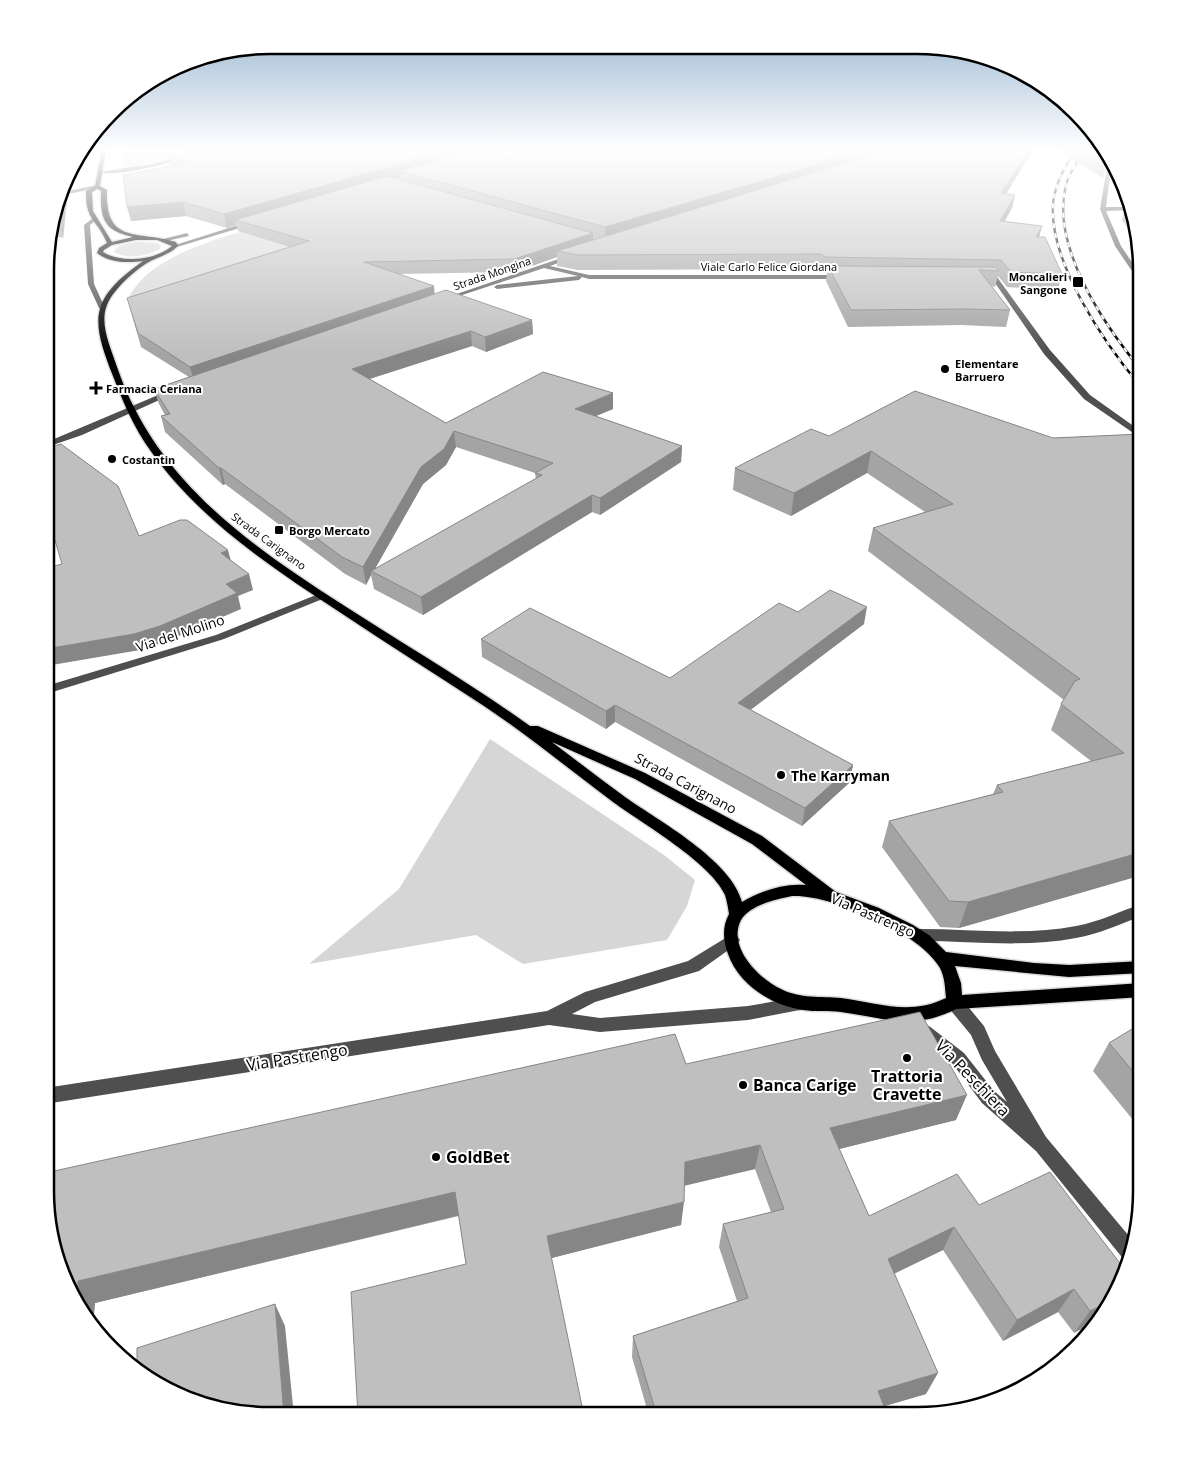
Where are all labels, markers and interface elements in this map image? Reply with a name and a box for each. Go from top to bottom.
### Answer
street label: Strada Mongina [451,253,533,293]
street label: Viale Carlo Felice Giordana [701,259,837,274]
place label: Moncalieri Sangone [1009,269,1067,297]
marker: Moncalieri Sangone [1071,275,1085,289]
place label: Elementare Barruero [955,356,1019,384]
marker: Elementare Barruero [939,363,951,375]
place label: Farmacia Ceriana [106,381,202,396]
marker: Farmacia Ceriana [90,382,102,394]
place label: Costantin [122,452,175,467]
marker: Costantin [106,453,118,465]
street label: Strada Carignano [229,509,310,573]
place label: Borgo Mercato [289,523,370,538]
marker: Borgo Mercato [273,524,285,536]
street label: Via del Molino [133,610,227,656]
street label: Strada Carignano [632,748,740,818]
place label: The Karryman [791,766,890,785]
marker: The Karryman [775,769,787,781]
street label: Via Pastrengo [828,889,918,941]
street label: Via Peschiera [931,1035,1015,1121]
street label: Via Pastrengo [245,1038,349,1076]
marker: Trattoria Cravette [901,1052,913,1064]
place label: Trattoria Cravette [871,1065,943,1105]
place label: Banca Carige [753,1074,856,1096]
marker: Banca Carige [737,1079,749,1091]
place label: GoldBet [446,1146,510,1168]
marker: GoldBet [430,1151,442,1163]

